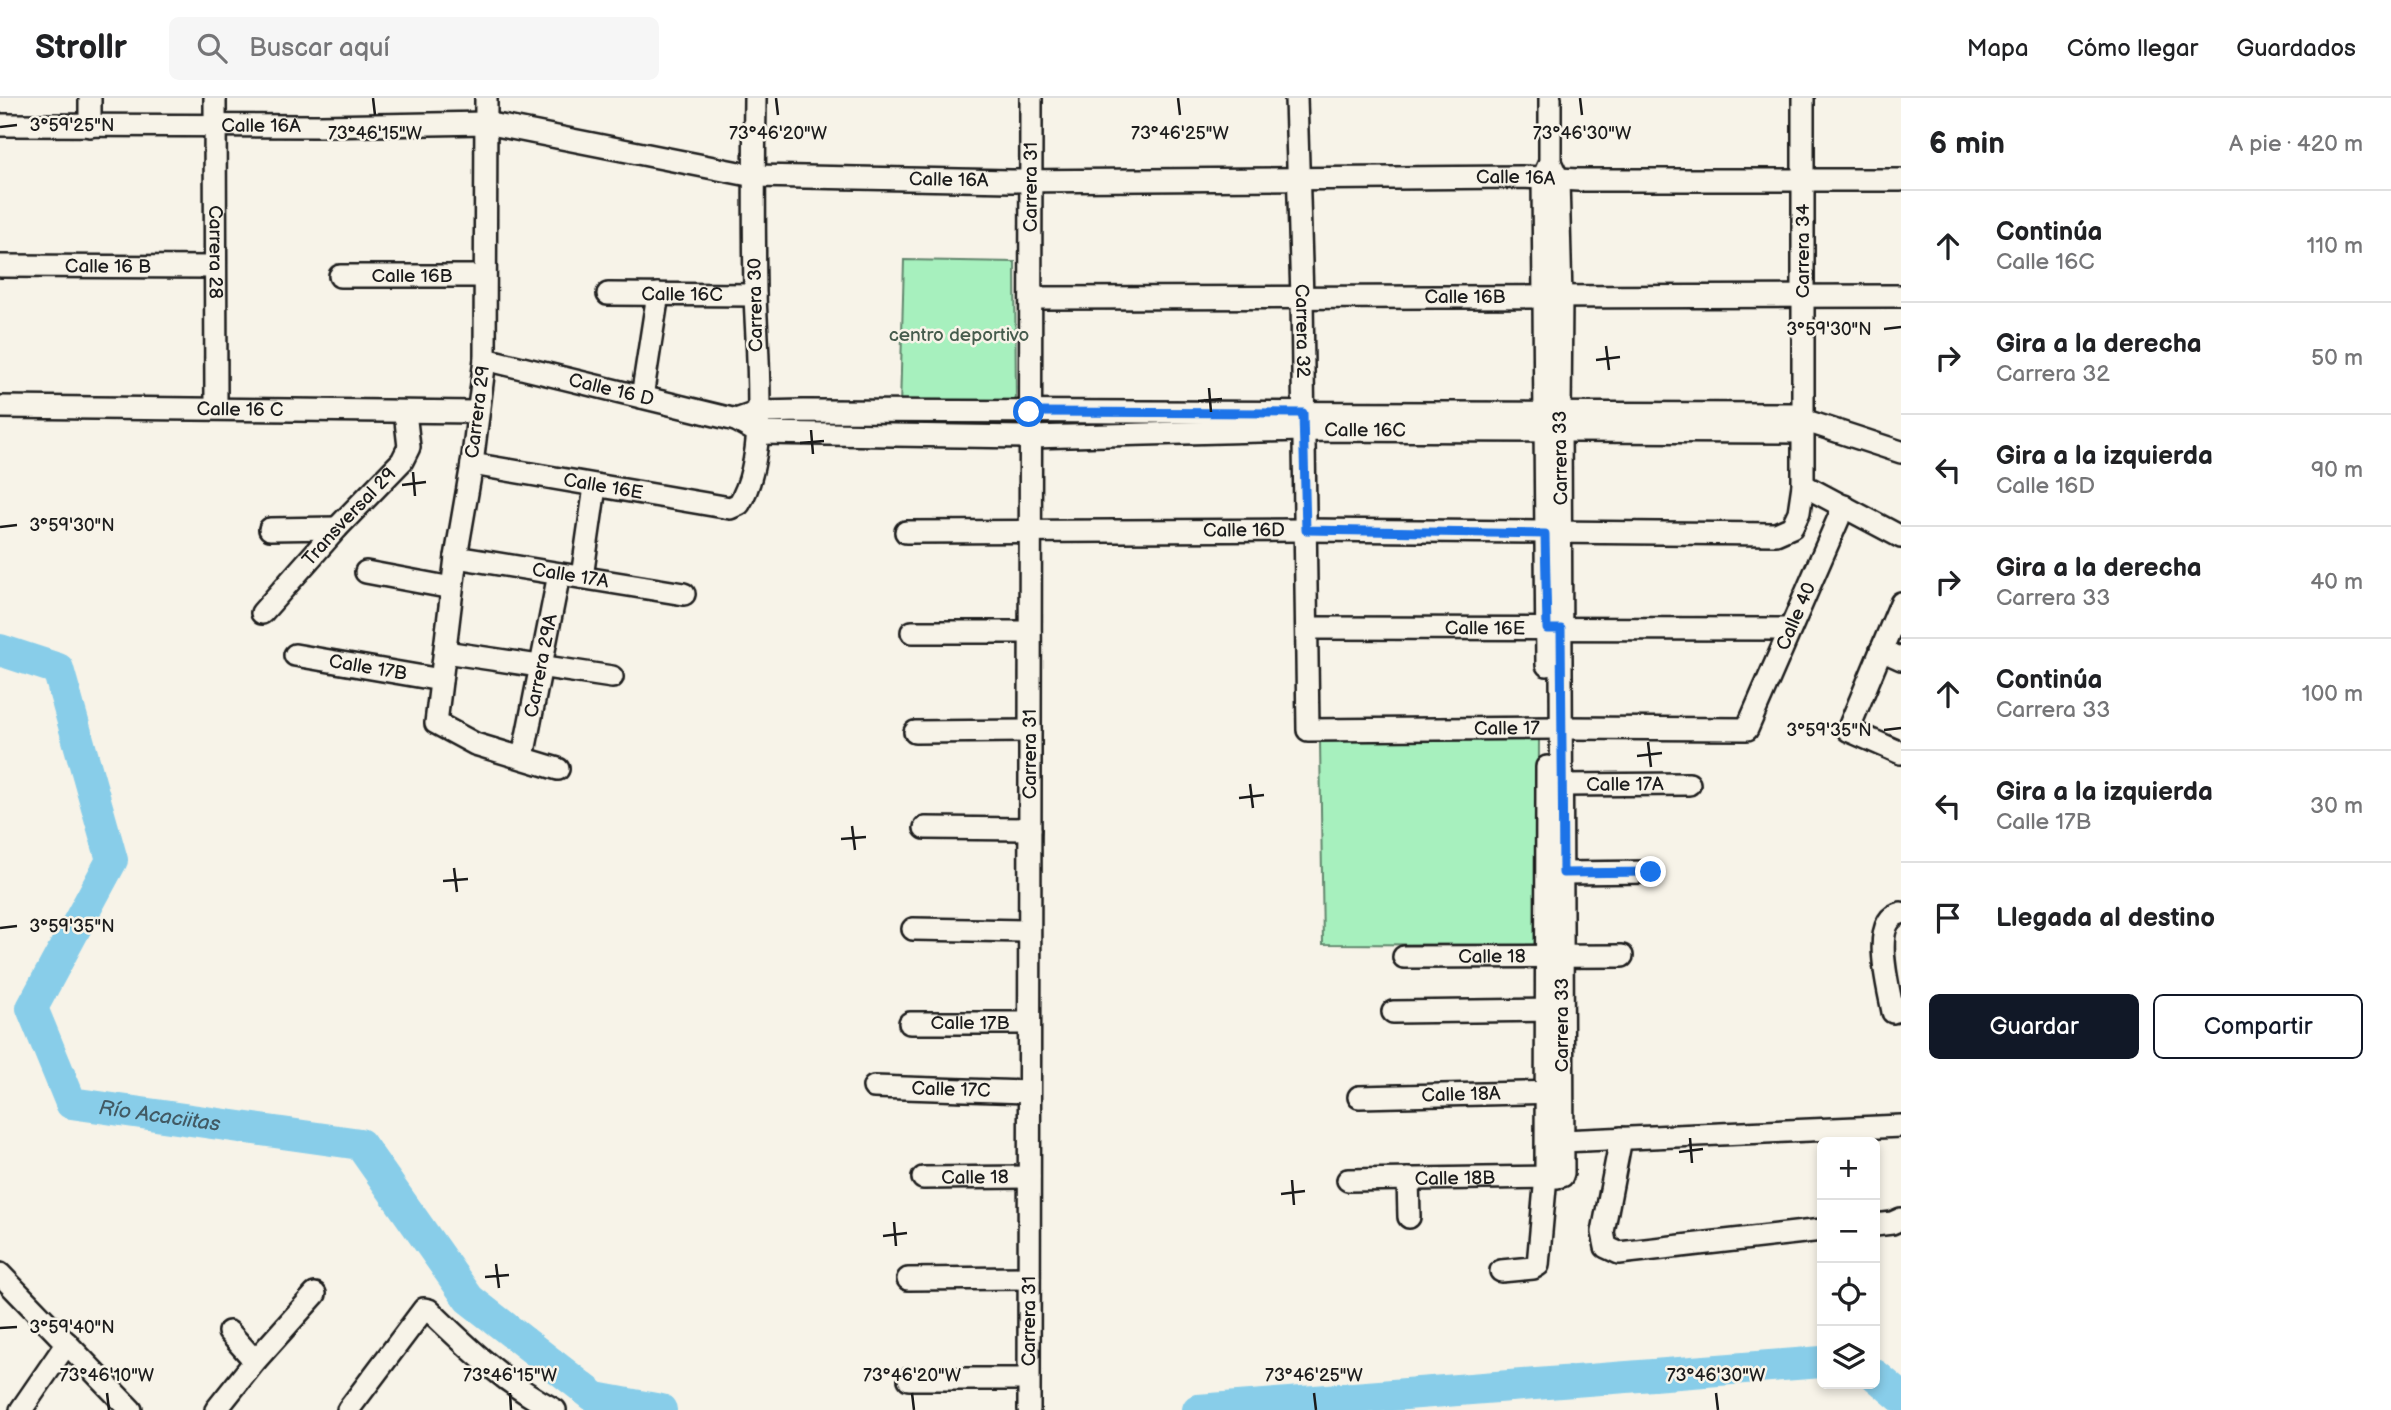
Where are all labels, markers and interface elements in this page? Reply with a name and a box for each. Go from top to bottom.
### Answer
search box [169,17,659,80]
text: Strollr [35,28,127,68]
icon: search [193,29,231,67]
text: Buscar aquí [249,33,390,64]
text: Mapa [1967,34,2029,63]
text: Cómo llegar [2067,34,2198,63]
text: Guardados [2236,34,2356,63]
street label: Calle 16A [221,114,301,137]
text: 3°59'25"N [30,115,114,136]
text: 73°46'15"W [328,123,423,144]
text: 73°46'20"W [729,123,828,144]
text: 73°46'25"W [1131,123,1230,144]
text: 73°46'30"W [1533,123,1632,144]
text: 6 min [1929,126,2005,162]
text: A pie · 420 m [2229,130,2363,158]
street label: Carrera 31 [1019,142,1042,232]
street label: Calle 16A [1476,165,1556,190]
street label: Calle 16A [909,168,989,192]
street label: Carrera 34 [1792,203,1815,298]
street label: Carrera 28 [204,205,227,299]
text: Continúa [1996,217,2103,248]
icon: ahead [1929,227,1967,265]
text: 110 m [2306,232,2363,260]
text: Calle 16C [1996,248,2095,276]
street label: Calle 16 B [65,255,151,278]
street label: Carrera 30 [744,258,768,352]
street label: Calle 16B [371,265,453,288]
street label: Calle 16C [641,283,723,306]
street label: Carrera 32 [1290,283,1315,379]
street label: Calle 16B [1424,285,1506,309]
text: 3°59'30"N [1786,319,1872,340]
park label: centro deportivo [889,324,1029,347]
text: Gira a la derecha [1996,329,2202,360]
icon: right [1929,339,1967,377]
text: 50 m [2311,344,2363,372]
text: Carrera 32 [1996,360,2110,388]
street label: Carrera 29 [461,364,495,460]
street label: Calle 16 D [566,368,656,411]
route start [1013,396,1044,427]
street label: Calle 16 C [197,398,283,421]
street label: Carrera 33 [1549,411,1573,505]
street label: Calle 16C [1324,419,1406,442]
text: Gira a la izquierda [1996,441,2213,472]
icon: left [1929,451,1967,489]
text: 90 m [2311,456,2363,484]
street label: Transversal 29 [297,463,401,571]
street label: Calle 16E [561,468,645,504]
text: Calle 16D [1996,472,2095,500]
text: 3°59'30"N [29,515,115,536]
street label: Calle 16D [1203,519,1285,542]
text: Gira a la derecha [1996,553,2202,584]
street label: Calle 17A [530,558,611,593]
icon: right [1929,563,1967,601]
text: 40 m [2310,568,2363,596]
street label: Calle 40 [1771,579,1821,654]
text: Carrera 33 [1996,584,2111,612]
street label: Carrera 29A [520,612,562,720]
street label: Calle 16E [1445,617,1525,640]
street label: Calle 17B [327,650,409,685]
text: Continúa [1996,665,2103,696]
icon: ahead [1929,675,1967,713]
text: 100 m [2302,680,2363,708]
text: Carrera 33 [1996,696,2111,724]
street label: Carrera 31 [1018,709,1042,799]
street label: Calle 17 [1474,717,1540,740]
text: 3°59'35"N [1786,720,1872,741]
street label: Calle 17A [1586,773,1664,796]
text: Gira a la izquierda [1996,777,2213,808]
icon: left [1929,787,1967,825]
text: 30 m [2310,792,2363,820]
text: Calle 17B [1996,808,2091,836]
route end [1635,856,1666,887]
icon: arrive [1929,899,1967,937]
text: Llegada al destino [1996,903,2215,934]
text: 3°59'35"N [29,916,115,937]
street label: Calle 18 [1458,945,1526,968]
street label: Carrera 33 [1551,978,1574,1072]
button: Guardar [1929,994,2139,1059]
button: Compartir [2153,994,2363,1059]
street label: Calle 17B [931,1012,1009,1035]
street label: Calle 17C [911,1077,991,1102]
street label: Calle 18A [1421,1082,1501,1107]
water label: Río Acaciitas [97,1095,223,1137]
map controls [1817,1137,1880,1389]
button: + [1817,1137,1880,1200]
street label: Calle 18 [941,1166,1009,1189]
street label: Calle 18B [1415,1166,1495,1191]
button: − [1817,1200,1880,1263]
button: locate [1817,1263,1880,1326]
street label: Carrera 31 [1018,1276,1041,1366]
text: 3°59'40"N [29,1317,115,1338]
button: layers [1817,1326,1880,1389]
text: 73°46'10"W [60,1365,155,1386]
text: 73°46'15"W [463,1365,558,1386]
text: 73°46'20"W [863,1365,962,1386]
text: 73°46'25"W [1265,1365,1364,1386]
text: 73°46'30"W [1667,1365,1766,1386]

